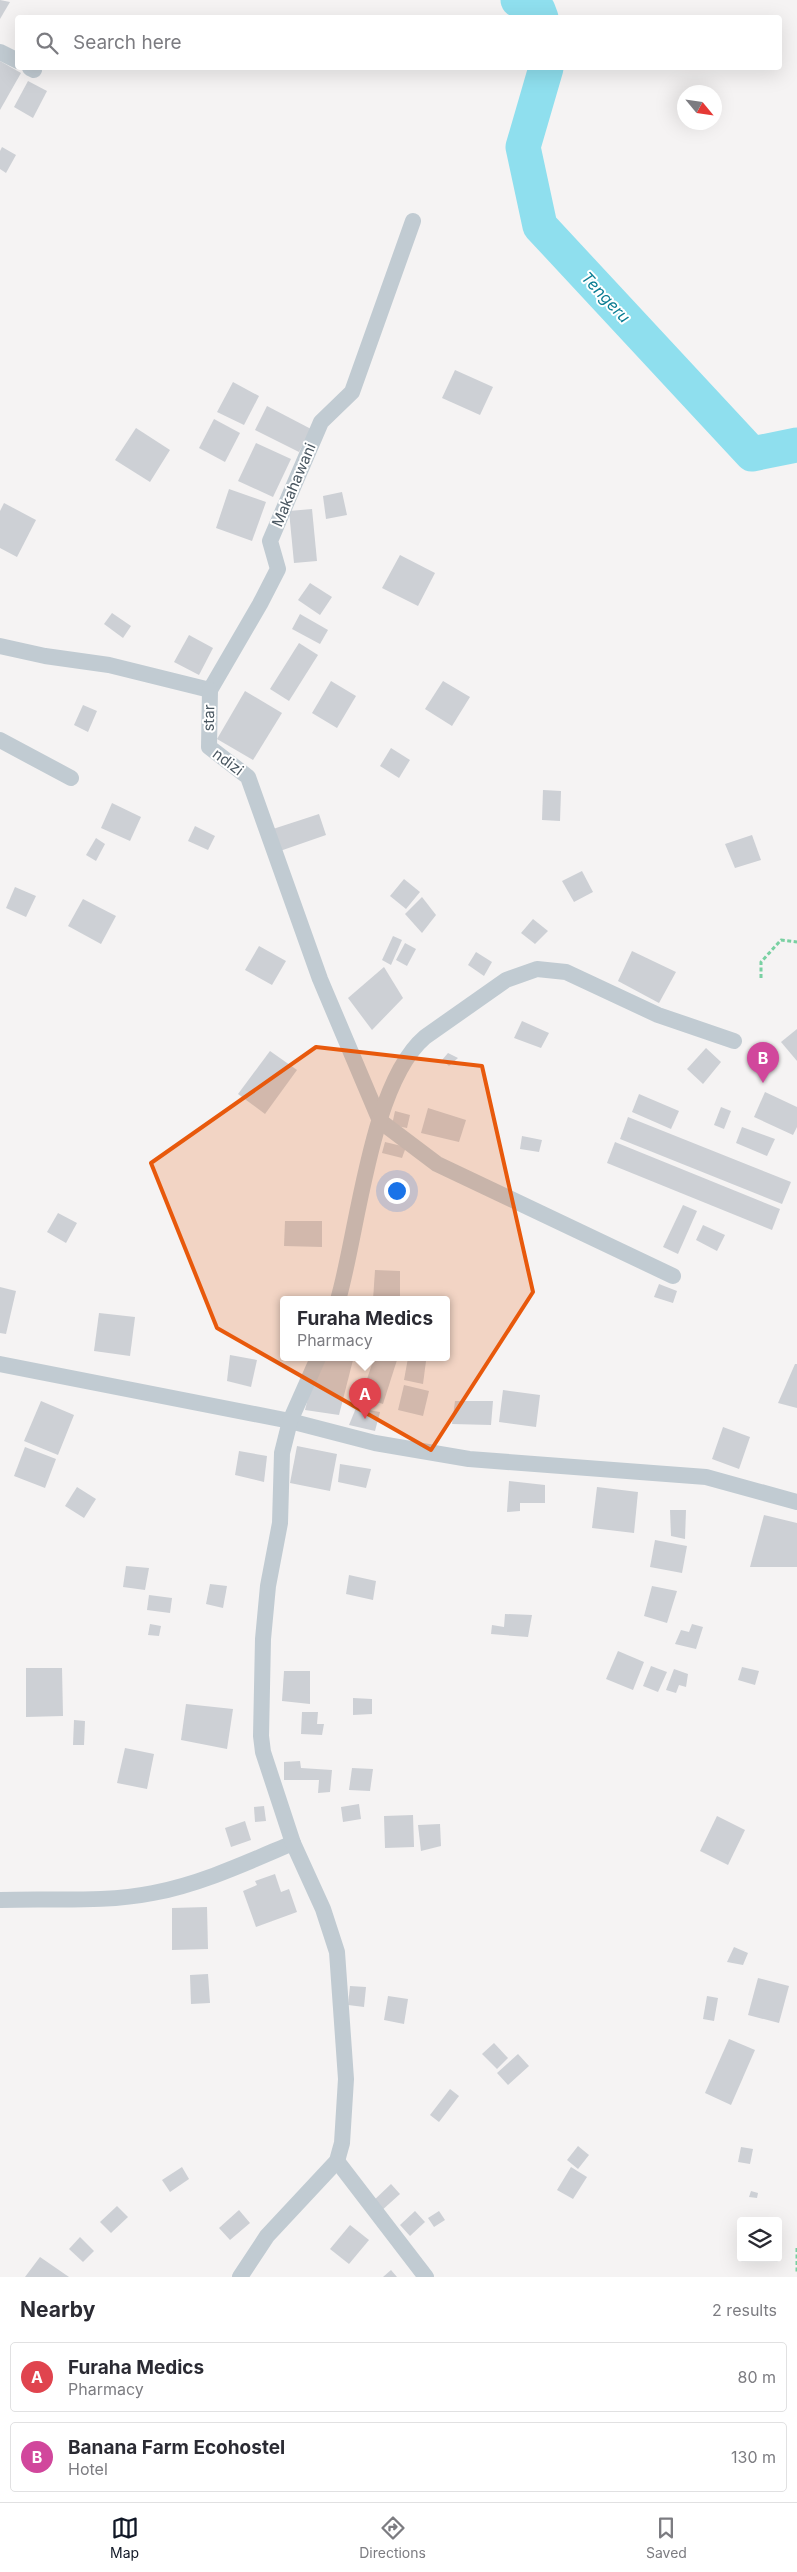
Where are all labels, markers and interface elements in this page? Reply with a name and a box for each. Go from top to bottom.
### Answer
search box [15,15,782,70]
icon: search [33,29,61,57]
text: Search here [73,31,182,54]
north arrow [677,85,722,130]
water label: Tengeru [577,267,635,327]
street label: Makahawani [267,440,320,530]
street label: star [199,704,218,732]
street label: ndizi [209,744,247,779]
pin: B [747,1042,779,1083]
your location [384,1178,410,1204]
popup [280,1296,450,1361]
text: Furaha Medics [297,1307,433,1330]
text: Pharmacy [297,1330,373,1350]
pin: A [349,1378,381,1419]
map controls [737,2217,782,2262]
button: layers [737,2217,782,2262]
text: Nearby [20,2297,95,2322]
text: 2 results [712,2300,777,2320]
text: Furaha Medics [68,2356,204,2379]
text: A [31,2367,43,2387]
text: 80 m [737,2367,776,2387]
text: Pharmacy [68,2379,144,2399]
text: Banana Farm Ecohostel [68,2436,285,2459]
text: B [32,2447,42,2467]
text: 130 m [731,2447,776,2467]
text: Hotel [68,2459,108,2479]
tab: Map [110,2514,139,2561]
tab: Directions [359,2514,426,2561]
tab: Saved [646,2514,687,2561]

